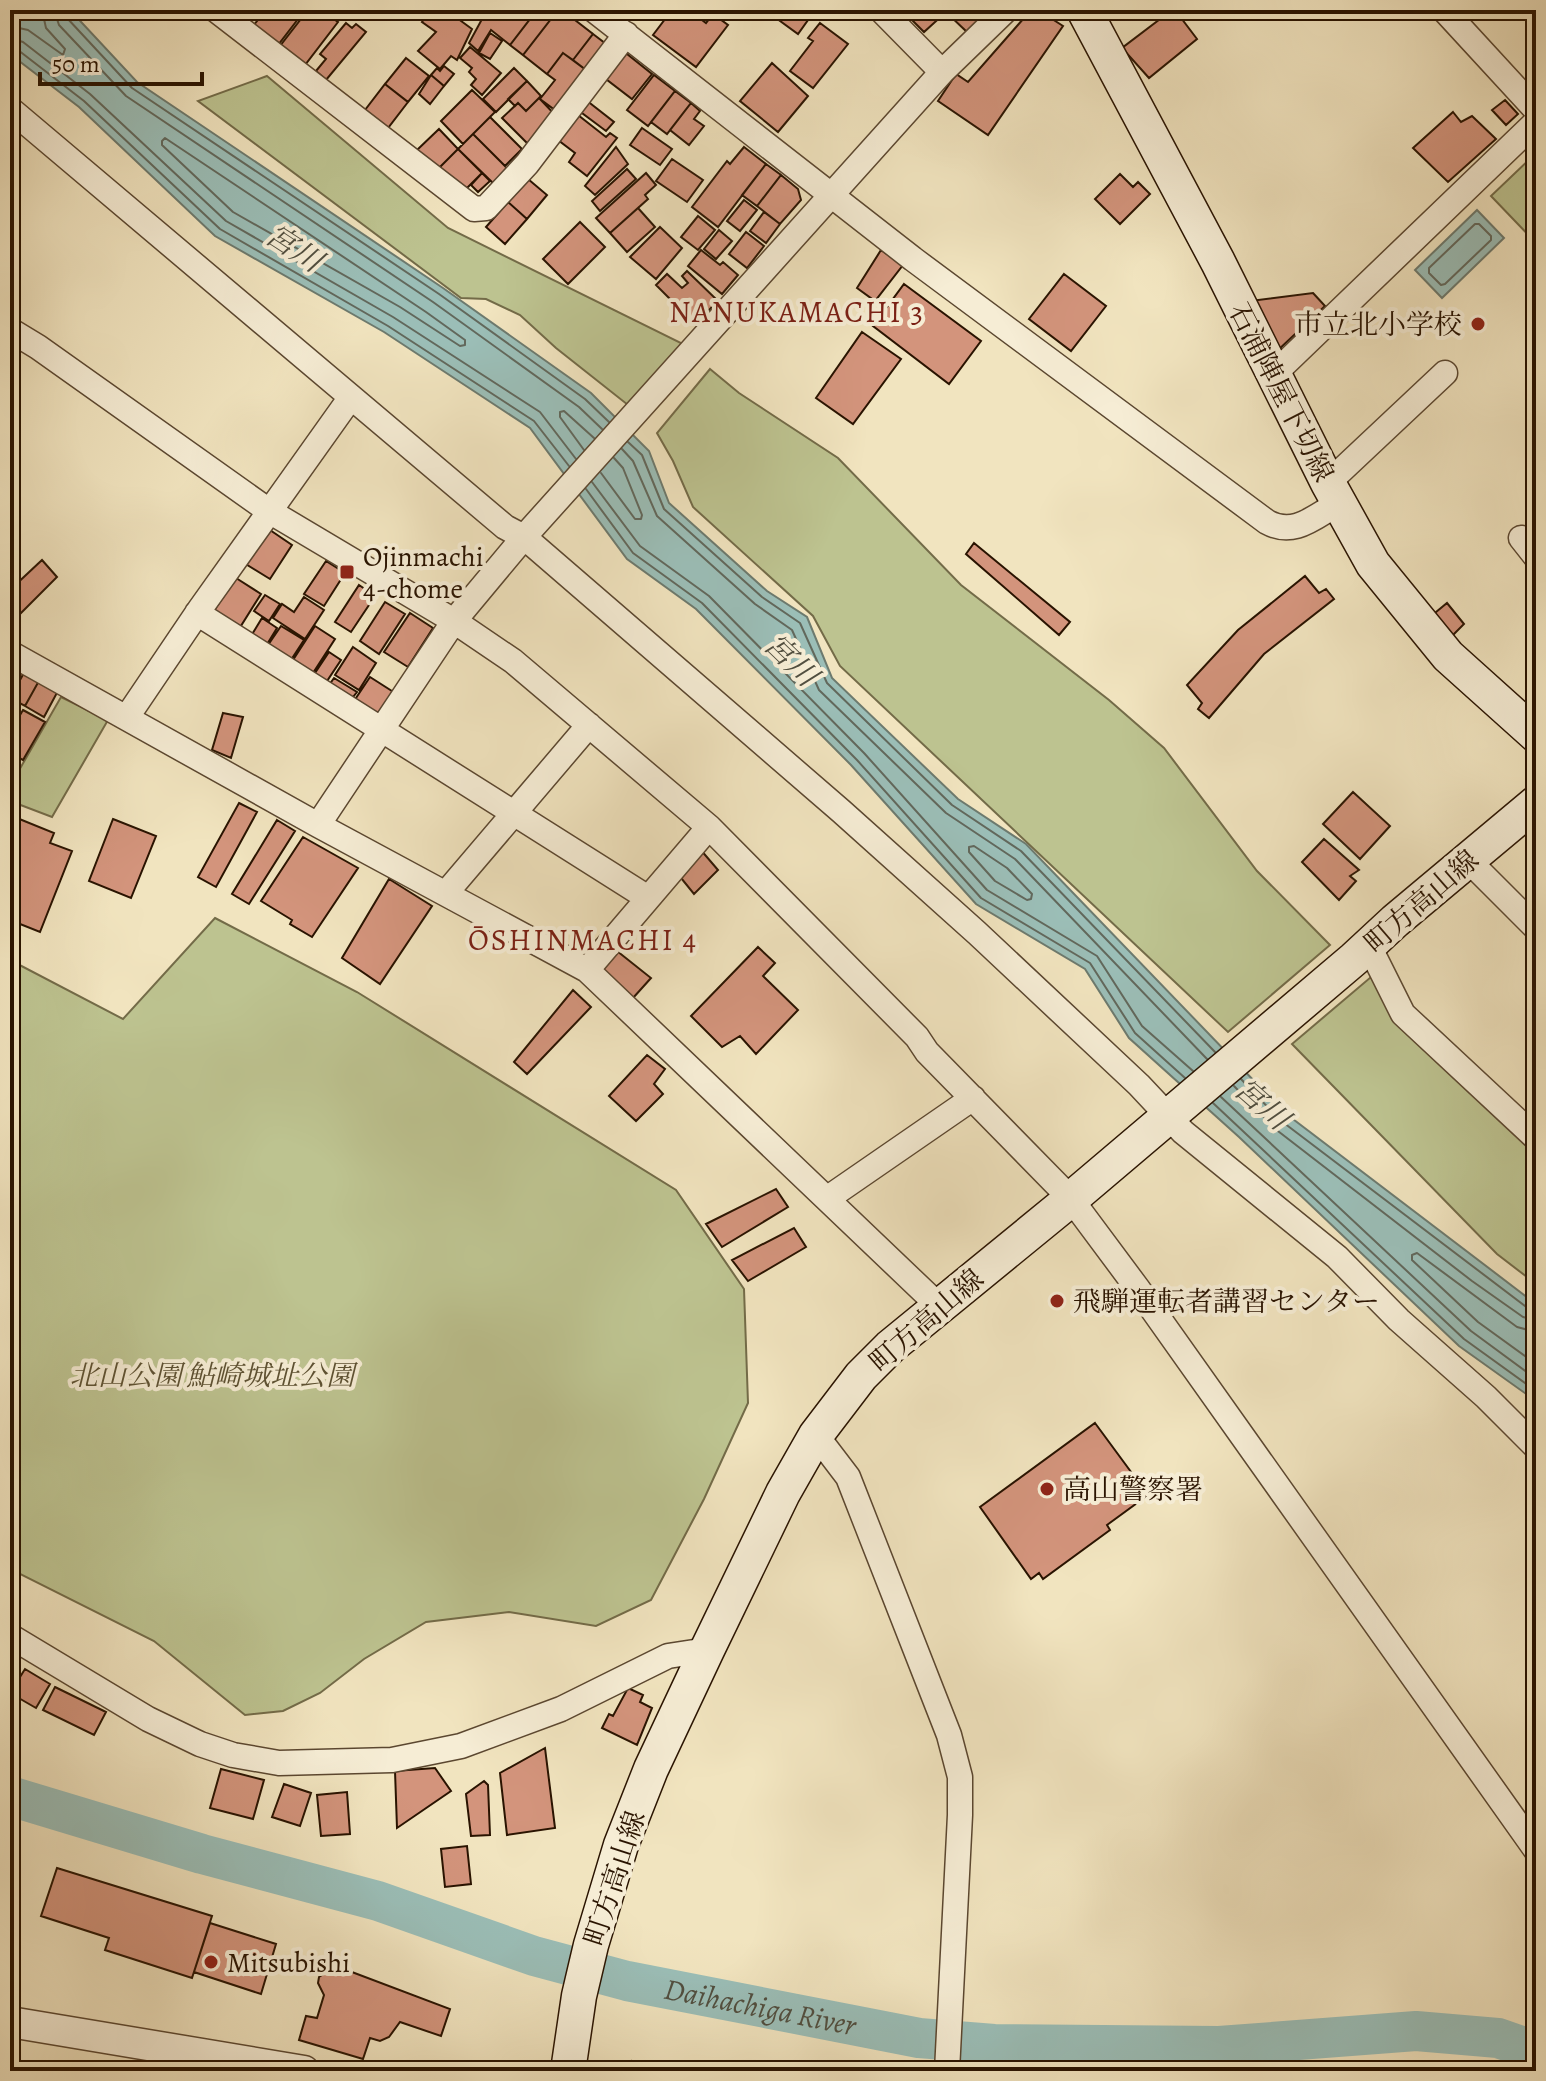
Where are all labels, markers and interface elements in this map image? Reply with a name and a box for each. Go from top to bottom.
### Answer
scale bar [40,36,202,86]
text: 50 m [52,48,100,80]
water label: 宮川 [258,215,333,283]
district label: NANUKAMACHI 3 [669,292,925,332]
street label: 石浦陣屋下切線 [1220,297,1343,488]
place label: 市立北小学校 [1294,306,1462,344]
marker: 市立北小学校 [1469,315,1487,333]
place label: Ojinmachi 4-chome [363,538,484,608]
marker: Ojinmachi 4-chome [338,563,356,581]
water label: 宮川 [756,625,829,697]
street label: 町方高山線 [1356,841,1487,962]
district label: ŌSHINMACHI 4 [468,920,698,960]
water label: 宮川 [1226,1069,1300,1141]
street label: 町方高山線 [861,1260,992,1381]
place label: 飛騨運転者講習センター [1073,1283,1380,1321]
marker: 飛騨運転者講習センター [1048,1292,1066,1310]
park label: 北山公園 鮎崎城址公園 [70,1357,358,1395]
place label: 高山警察署 [1063,1471,1203,1509]
marker: 高山警察署 [1038,1480,1056,1498]
street label: 町方高山線 [575,1806,655,1951]
place label: Mitsubishi [227,1944,350,1982]
marker: Mitsubishi [202,1953,220,1971]
water label: Daihachiga River [661,1969,861,2046]

